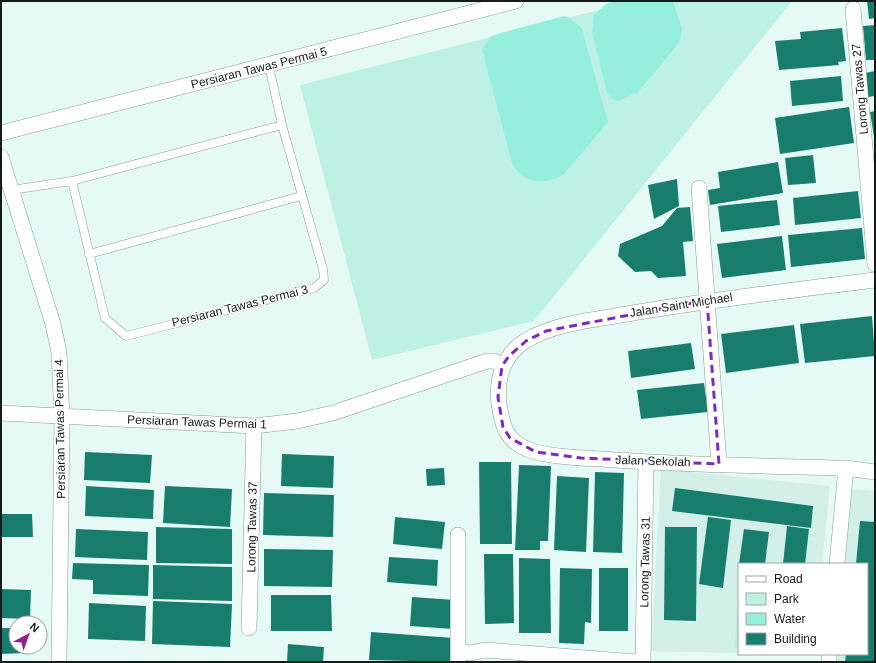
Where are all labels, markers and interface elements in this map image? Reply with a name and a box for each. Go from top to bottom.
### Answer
street label: Lorong Tawas 27 [849,43,871,135]
street label: Persiaran Tawas Permai 5 [189,44,329,92]
street label: Persiaran Tawas Permai 3 [170,282,310,330]
street label: Jalan Saint Michael [629,290,733,320]
street label: Persiaran Tawas Permai 4 [52,359,68,499]
street label: Persiaran Tawas Permai 1 [127,413,267,431]
street label: Jalan Sekolah [615,453,691,469]
street label: Lorong Tawas 37 [244,481,260,573]
street label: Lorong Tawas 31 [637,516,653,608]
legend [738,563,868,655]
text: Road [774,572,803,586]
text: Park [774,592,800,606]
text: Water [774,612,806,626]
north arrow [8,615,48,655]
text: N [28,620,42,635]
text: Building [774,632,817,646]

